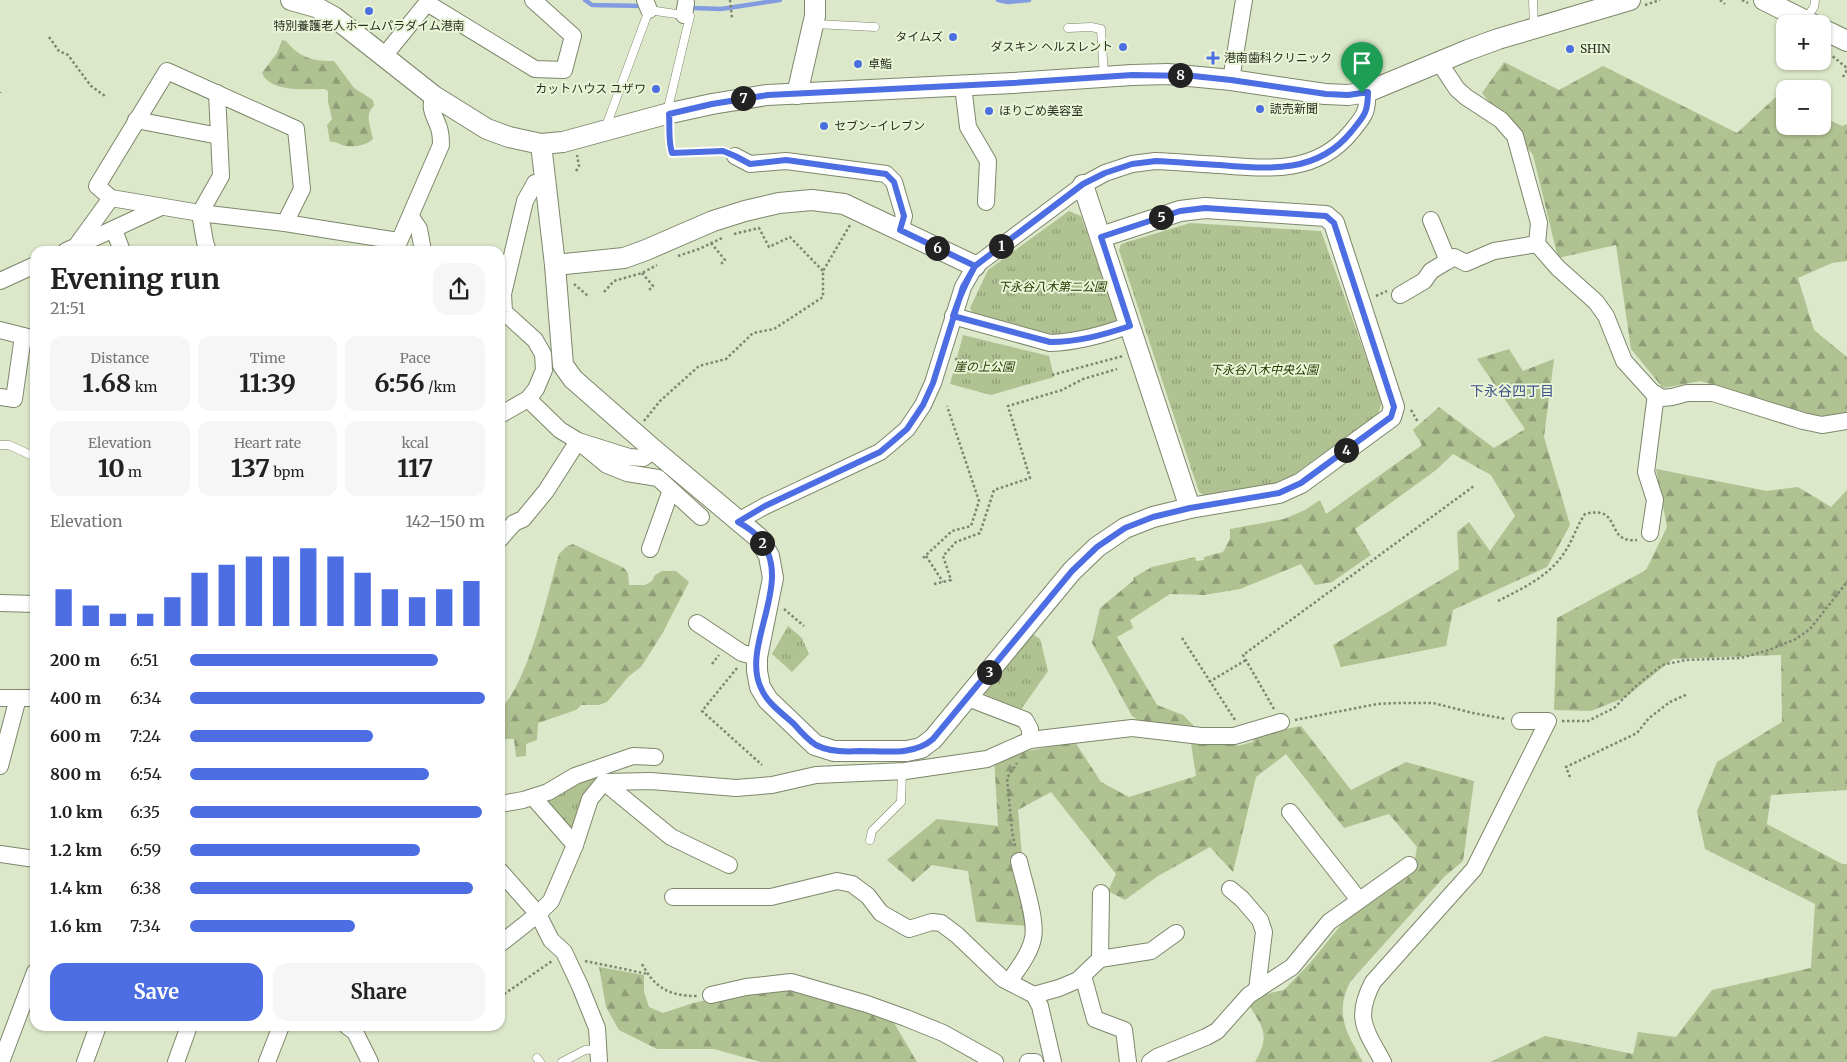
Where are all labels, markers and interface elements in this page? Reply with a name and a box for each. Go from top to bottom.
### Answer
marker: 特別養護老人ホームパラダイム港南 [363,5,375,17]
map controls [1776,15,1831,135]
button: + [1776,15,1831,70]
place label: 特別養護老人ホームパラダイム港南 [273,18,465,33]
place label: タイムズ [895,29,943,44]
marker: タイムズ [947,31,959,43]
place label: ダスキン ヘルスレント [991,39,1113,54]
marker: ダスキン ヘルスレント [1117,41,1129,53]
place label: SHIN [1580,41,1611,56]
pin [1341,42,1383,93]
marker: SHIN [1564,43,1576,55]
icon: arrive [1348,49,1376,77]
place label: 港南歯科クリニック [1224,50,1332,65]
marker: 港南歯科クリニック [1206,51,1220,65]
place label: 卓鮨 [868,56,892,71]
marker: 卓鮨 [852,58,864,70]
pin: 8 [1168,62,1192,88]
text: 8 [1176,66,1185,84]
button: − [1776,80,1831,135]
place label: カットハウス ユザワ [535,81,646,96]
marker: カットハウス ユザワ [650,83,662,95]
pin: 7 [730,86,756,110]
text: 7 [739,89,748,107]
place label: 読売新聞 [1270,101,1318,116]
place label: ほりごめ美容室 [999,103,1083,118]
marker: 読売新聞 [1254,103,1266,115]
marker: ほりごめ美容室 [983,105,995,117]
place label: セブン-イレブン [834,118,925,133]
marker: セブン-イレブン [818,120,830,132]
pin: 5 [1148,204,1174,230]
text: 5 [1157,208,1166,226]
pin: 1 [988,234,1014,258]
pin: 6 [924,236,950,260]
text: 1 [998,237,1005,255]
text: 6 [933,239,942,257]
text: Evening run [50,261,220,297]
button: share [433,263,485,315]
park label: 下永谷八木第二公園 [998,279,1108,294]
text: 21:51 [50,298,85,318]
text: Distance [91,349,149,367]
text: Time [250,349,285,367]
text: Pace [400,349,430,367]
park label: 崖の上公園 [954,359,1016,374]
park label: 下永谷八木中央公園 [1210,362,1320,377]
text: 1.68 [82,367,131,399]
text: 11:39 [239,367,296,399]
text: 6:56 [374,367,425,399]
text: km [131,378,158,396]
text: /km [425,378,456,396]
district label: 下永谷四丁目 [1470,382,1554,400]
text: Elevation [88,434,152,452]
text: Heart rate [234,434,301,452]
text: kcal [401,434,429,452]
pin: 4 [1334,438,1358,462]
text: 4 [1342,441,1351,459]
text: 10 [98,452,125,484]
text: 137 [231,452,270,484]
text: 117 [397,452,433,484]
text: m [125,463,142,481]
text: bpm [270,463,304,481]
text: Elevation [50,511,123,531]
text: 142–150 m [405,511,485,531]
pin: 2 [750,530,774,556]
text: 2 [758,534,767,552]
text: 200 m [50,650,100,670]
text: 6:51 [130,650,158,670]
pin: 3 [976,660,1002,684]
text: 3 [985,663,994,681]
text: 400 m [50,688,101,708]
text: 6:34 [130,688,161,708]
text: 600 m [50,726,101,746]
text: 7:24 [130,726,161,746]
text: 800 m [50,764,101,784]
text: 6:54 [130,764,162,784]
text: 1.0 km [50,802,103,822]
text: 6:35 [130,802,160,822]
text: 1.2 km [50,840,102,860]
text: 6:59 [130,840,161,860]
text: 1.4 km [50,878,102,898]
text: 6:38 [130,878,161,898]
text: 1.6 km [50,916,102,936]
text: 7:34 [130,916,161,936]
button: Save [50,963,263,1021]
button: Share [273,963,485,1021]

